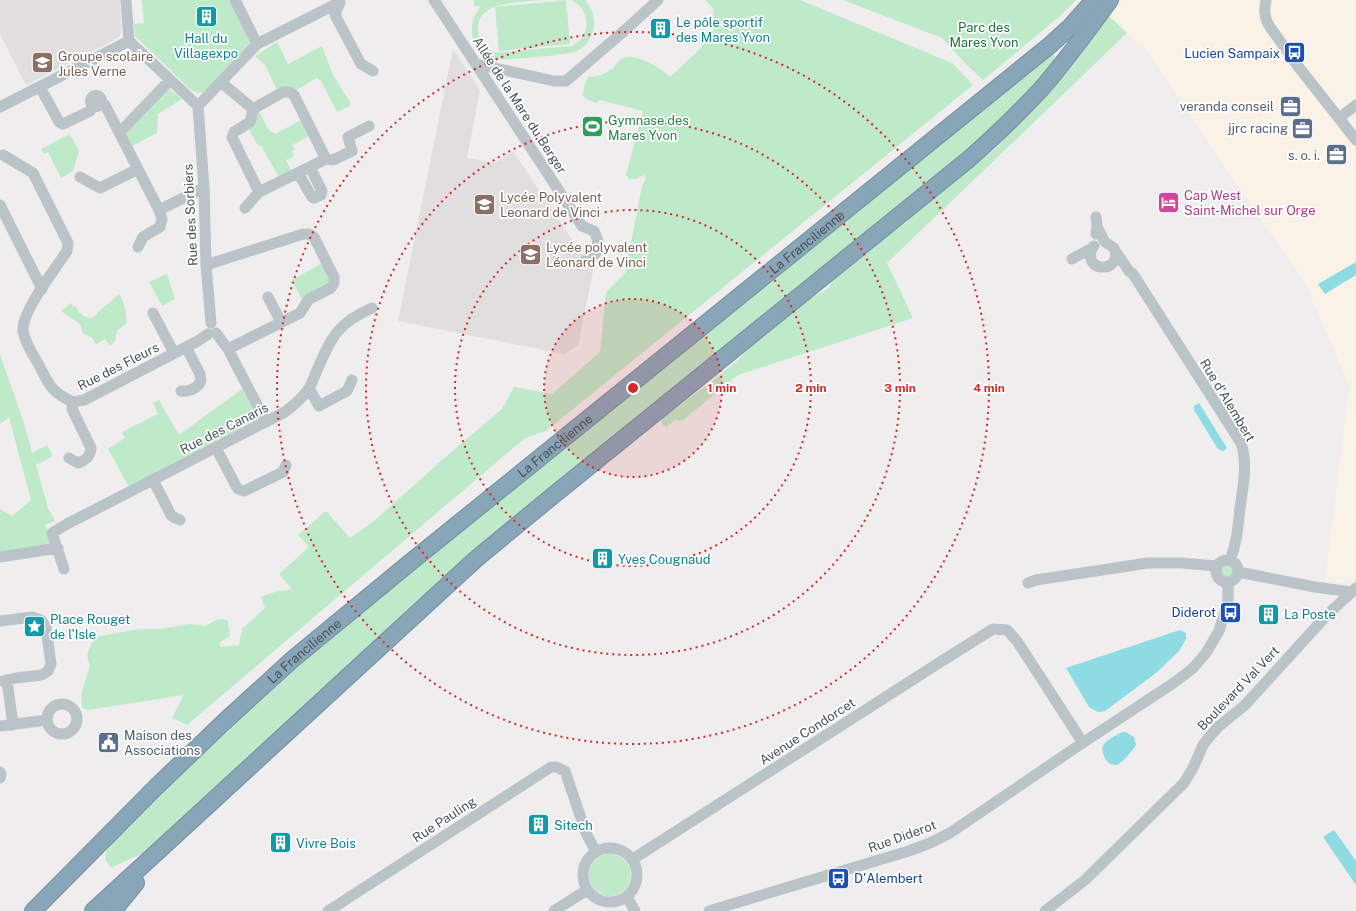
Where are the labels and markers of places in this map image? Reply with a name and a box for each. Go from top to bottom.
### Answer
building icon: Hall du Villagexpo [193,3,219,29]
place label: Le pôle sportif des Mares Yvon [676,15,770,45]
building icon: Le pôle sportif des Mares Yvon [647,16,673,42]
place label: Hall du Villagexpo [174,31,238,61]
bus stop icon: Lucien Sampaix [1282,40,1308,66]
place label: Lucien Sampaix [1184,46,1280,61]
place label: Groupe scolaire Jules Verne [58,49,153,79]
school or university icon: Groupe scolaire Jules Verne [29,50,55,76]
office icon: veranda conseil [1277,93,1303,119]
place label: veranda conseil [1180,99,1274,114]
place label: Gymnase des Mares Yvon [608,113,689,143]
sports icon: Gymnase des Mares Yvon [579,114,605,140]
office icon: jjrc racing [1290,115,1316,141]
place label: jjrc racing [1227,121,1288,136]
office icon: s. o. i. [1323,142,1349,168]
place label: s. o. i. [1288,148,1320,163]
place label: Cap West Saint-Michel sur Orge [1184,188,1316,218]
hotel icon: Cap West Saint-Michel sur Orge [1156,189,1182,215]
place label: Lycée Polyvalent Leonard de Vinci [500,190,602,220]
school or university icon: Lycée Polyvalent Leonard de Vinci [472,191,498,217]
place label: Lycée polyvalent Léonard de Vinci [546,240,647,270]
school or university icon: Lycée polyvalent Léonard de Vinci [518,241,544,267]
centre of rings [626,381,640,395]
building icon: Yves Cougnaud [589,546,615,572]
place label: Yves Cougnaud [618,552,711,567]
bus stop icon: Diderot [1218,599,1244,625]
building icon: La Poste [1256,601,1282,627]
place label: Diderot [1172,605,1216,620]
place label: La Poste [1284,607,1336,622]
place label: Place Rouget de l'Isle [50,612,130,642]
place icon: Place Rouget de l'Isle [21,613,47,639]
place label: Maison des Associations [124,728,200,758]
public building icon: Maison des Associations [96,729,122,755]
building icon: Sitech [525,812,551,838]
place label: Sitech [554,818,593,833]
building icon: Vivre Bois [268,830,294,856]
place label: Vivre Bois [296,836,356,851]
bus stop icon: D'Alembert [825,865,851,891]
place label: D'Alembert [854,871,923,886]

